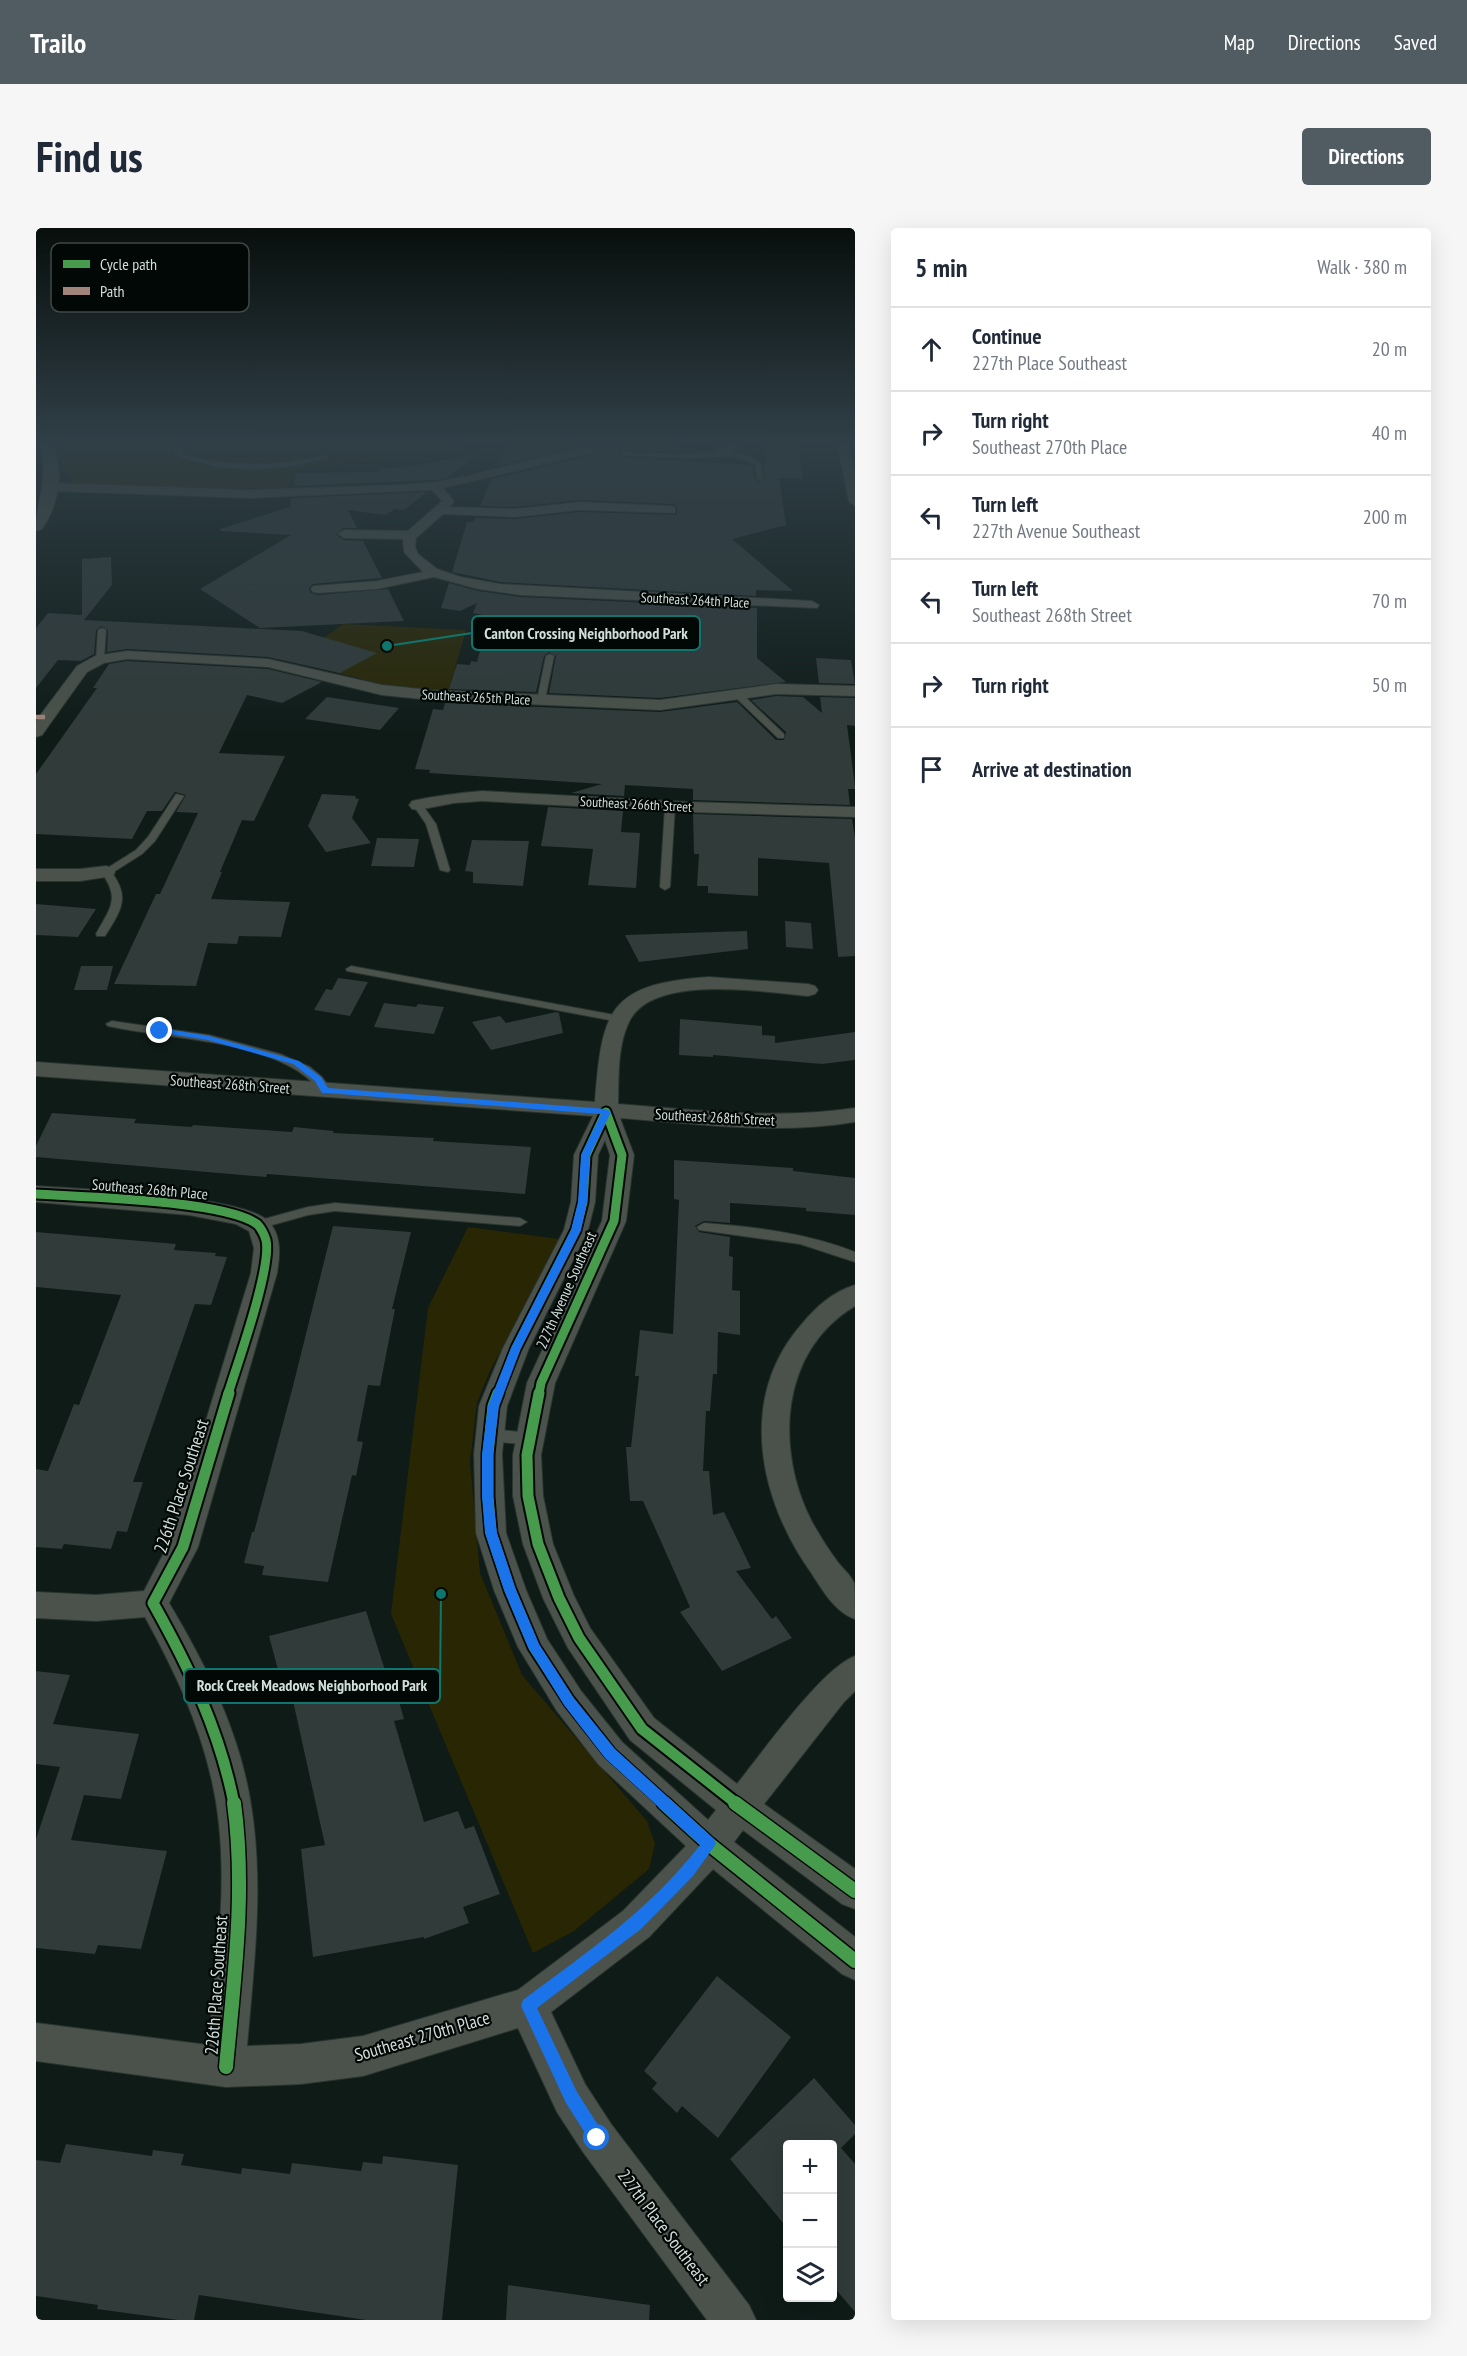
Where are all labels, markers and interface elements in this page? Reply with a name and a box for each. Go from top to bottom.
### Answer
text: Trailo [30,24,86,61]
text: Map [1224,29,1255,56]
text: Directions [1288,29,1361,56]
text: Saved [1394,29,1437,56]
button: Directions [1302,128,1431,185]
text: Find us [36,129,143,184]
legend [51,243,249,312]
text: 5 min [915,251,968,284]
text: Cycle path [100,254,157,274]
text: Walk · 380 m [1317,254,1407,280]
text: Path [100,281,125,301]
text: Continue [972,322,1042,350]
icon: ahead [915,333,948,366]
text: 20 m [1372,336,1407,362]
text: 227th Place Southeast [972,350,1127,376]
text: Turn right [972,406,1049,434]
icon: right [915,417,948,450]
text: 40 m [1372,420,1407,446]
text: Southeast 270th Place [972,434,1127,460]
text: Turn left [972,490,1038,518]
icon: left [915,501,948,534]
text: 200 m [1363,504,1407,530]
text: 227th Avenue Southeast [972,518,1140,544]
text: Turn left [972,574,1038,602]
icon: left [915,585,948,618]
street label: Southeast 264th Place [640,588,750,612]
text: 70 m [1372,588,1407,614]
text: Southeast 268th Street [972,602,1132,628]
callout: Canton Crossing Neighborhood Park [472,616,700,650]
text: Canton Crossing Neighborhood Park [484,623,688,643]
icon: right [915,669,948,702]
text: Turn right [972,671,1049,699]
text: 50 m [1372,672,1407,698]
street label: Southeast 265th Place [421,685,531,709]
icon: arrive [915,753,948,786]
text: Arrive at destination [972,755,1132,783]
street label: Southeast 266th Street [580,792,692,816]
route end [146,1017,172,1043]
street label: Southeast 268th Street [170,1070,290,1098]
street label: Southeast 268th Street [655,1104,775,1130]
street label: Southeast 268th Place [91,1174,209,1204]
street label: 227th Avenue Southeast [532,1228,600,1352]
street label: 226th Place Southeast [148,1416,214,1556]
callout: Rock Creek Meadows Neighborhood Park [184,1669,440,1703]
text: Rock Creek Meadows Neighborhood Park [197,1675,428,1695]
street label: 226th Place Southeast [200,1914,232,2055]
street label: Southeast 270th Place [352,2006,492,2066]
route start [583,2124,609,2150]
map controls [783,2140,837,2302]
button: + [783,2140,837,2194]
street label: 227th Place Southeast [613,2164,715,2290]
button: − [783,2194,837,2248]
button: layers [783,2248,837,2302]

